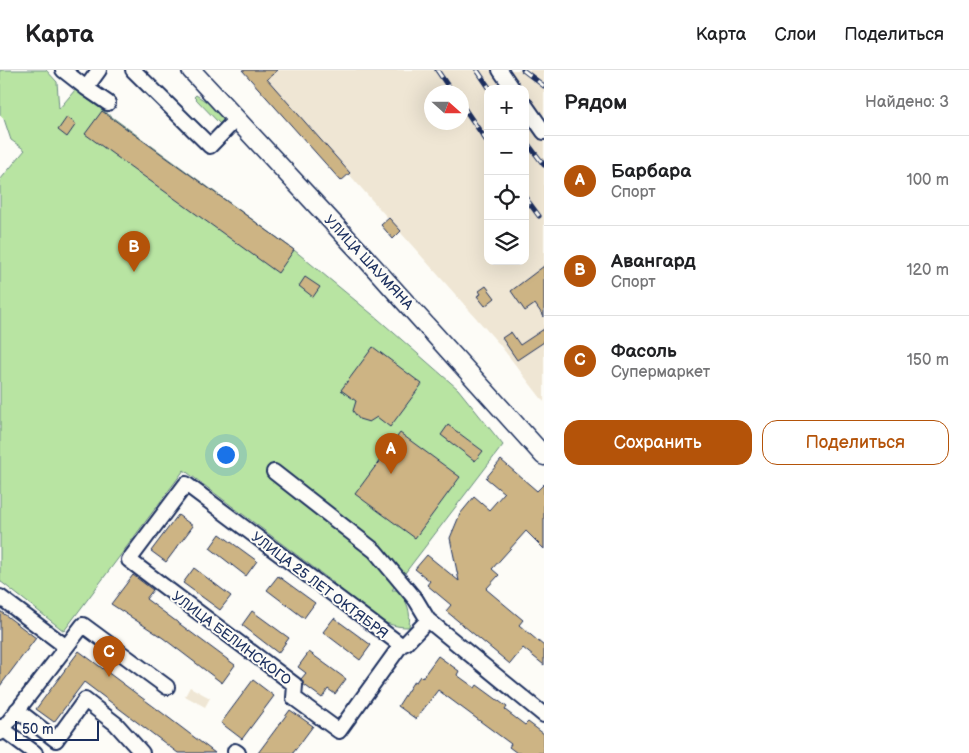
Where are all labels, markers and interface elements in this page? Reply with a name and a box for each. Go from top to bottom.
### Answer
text: Карта [25,20,94,49]
text: Карта [696,24,746,45]
text: Слои [774,24,816,45]
text: Поделиться [844,24,944,45]
north arrow [424,85,469,130]
map controls [484,85,529,265]
button: + [484,85,529,130]
text: Рядом [564,90,627,115]
text: Найдено: 3 [865,93,949,112]
button: − [484,130,529,175]
text: Барбара [611,160,691,183]
text: A [575,171,585,190]
text: 100 m [906,171,949,190]
button: locate [484,175,529,220]
text: Спорт [611,183,656,202]
street label: УЛИЦА ШАУМЯНА [320,212,417,313]
button: layers [484,220,529,265]
pin: B [118,231,150,272]
text: Авангард [611,250,696,273]
text: B [574,261,586,280]
text: 120 m [906,261,949,280]
text: Спорт [611,273,656,292]
text: Фасоль [611,340,677,363]
text: C [574,351,586,370]
text: 150 m [907,351,949,370]
text: Супермаркет [611,363,710,382]
button: Сохранить [564,420,752,465]
button: Поделиться [762,420,949,465]
pin: A [375,433,407,474]
your location [213,442,239,468]
street label: УЛИЦА 25 ЛЕТ ОКТЯБРЯ [248,528,391,642]
street label: УЛИЦА БЕЛИНСКОГО [169,588,295,689]
pin: C [93,636,125,677]
scale bar [15,718,99,741]
text: 50 m [22,721,54,738]

